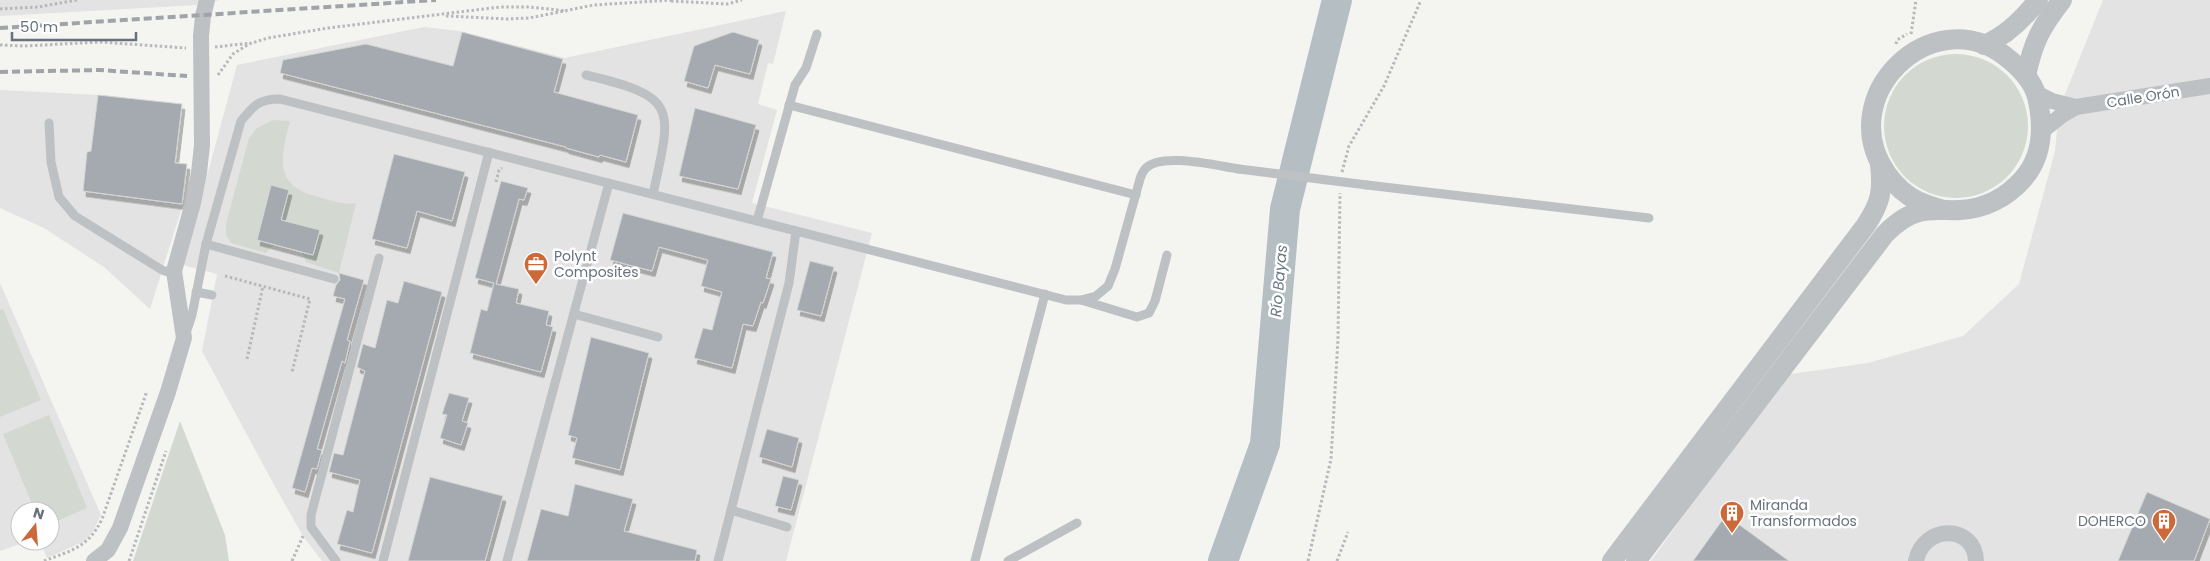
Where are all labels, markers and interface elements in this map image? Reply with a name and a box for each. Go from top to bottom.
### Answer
scale bar [12,10,136,42]
text: 50 m [20,16,58,37]
street label: Calle Orón [2105,81,2181,113]
water label: Río Bayas [1265,244,1292,318]
place label: Polynt Composites [554,246,638,282]
office icon: Polynt Composites [523,251,549,285]
place label: Miranda Transformados [1750,495,1857,531]
building icon: Miranda Transformados [1719,500,1745,534]
north arrow [10,501,60,551]
text: N [31,502,47,525]
building icon: DOHERCO [2151,508,2177,542]
place label: DOHERCO [2078,511,2146,531]

